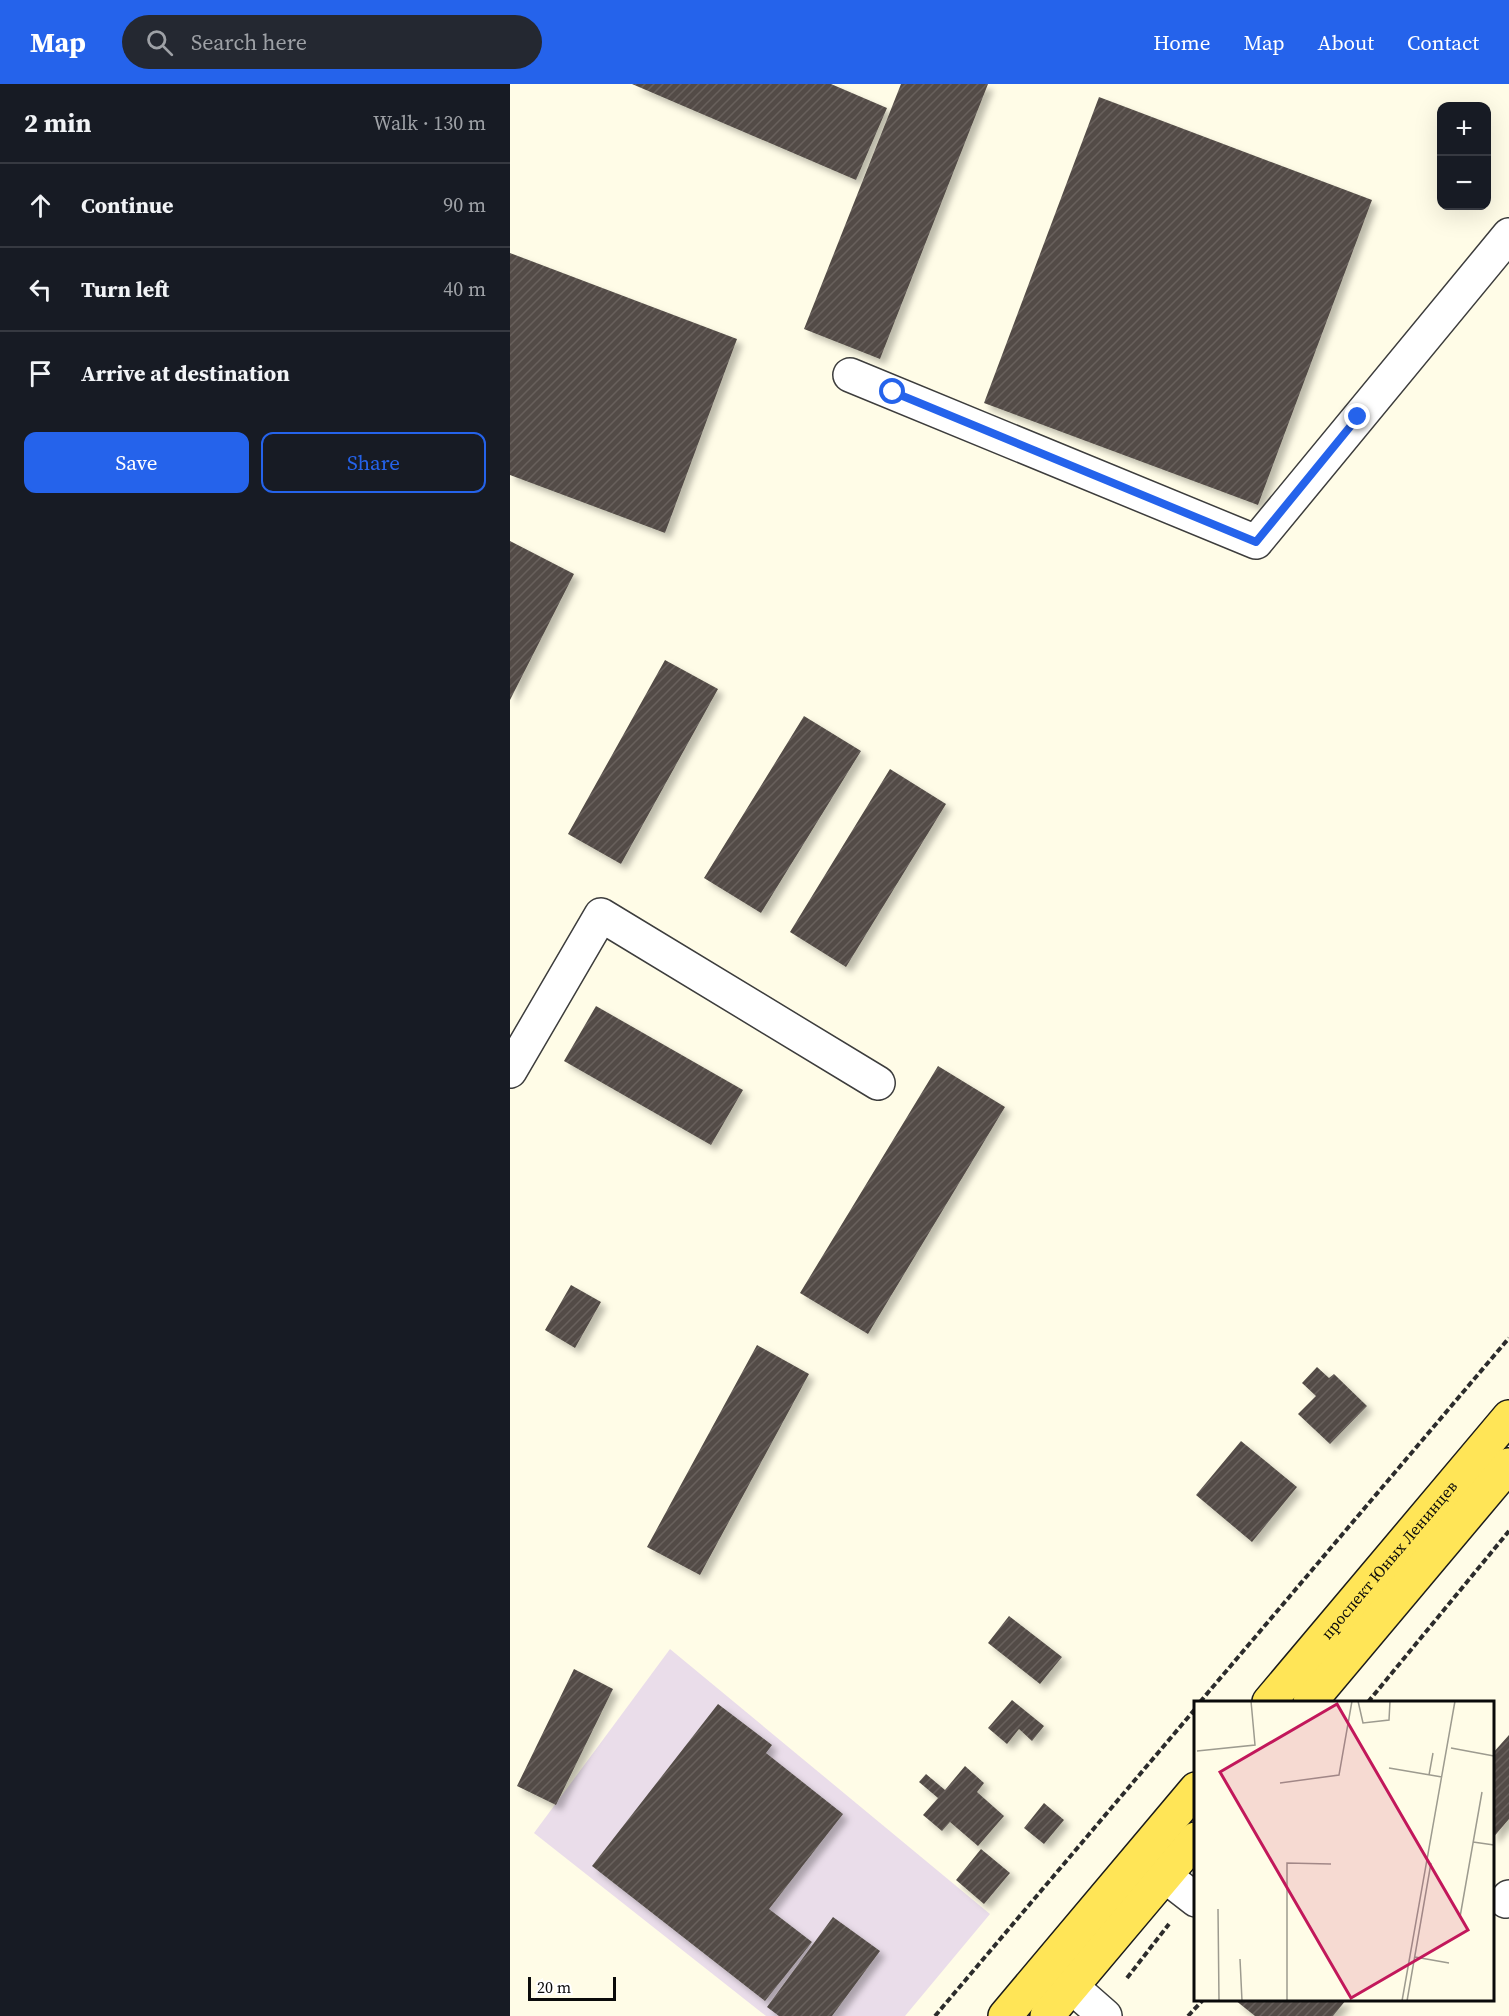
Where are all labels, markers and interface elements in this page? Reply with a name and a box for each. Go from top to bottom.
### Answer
search box [122,15,542,69]
text: Map [30,23,86,61]
icon: search [143,26,176,59]
text: Search here [191,27,307,57]
text: Home [1153,28,1211,57]
text: Map [1244,28,1285,57]
text: About [1318,28,1374,57]
text: Contact [1407,28,1479,57]
map controls [1437,102,1491,210]
button: + [1437,102,1491,156]
text: 2 min [24,105,91,141]
text: Walk · 130 m [373,109,486,137]
button: − [1437,156,1491,210]
icon: ahead [24,189,57,222]
text: Continue [81,190,174,220]
text: 90 m [443,191,486,219]
icon: left [24,273,57,306]
text: Turn left [81,274,169,304]
text: 40 m [443,275,486,303]
icon: arrive [24,357,57,390]
text: Arrive at destination [81,358,290,388]
route start [879,378,905,404]
route end [1344,403,1370,429]
button: Save [24,432,249,493]
button: Share [261,432,486,493]
street label: проспект Юных Ленинцев [1316,1476,1462,1644]
inset map [1194,1701,1494,2001]
scale bar [528,1974,616,2002]
text: 20 m [537,1976,571,1998]

